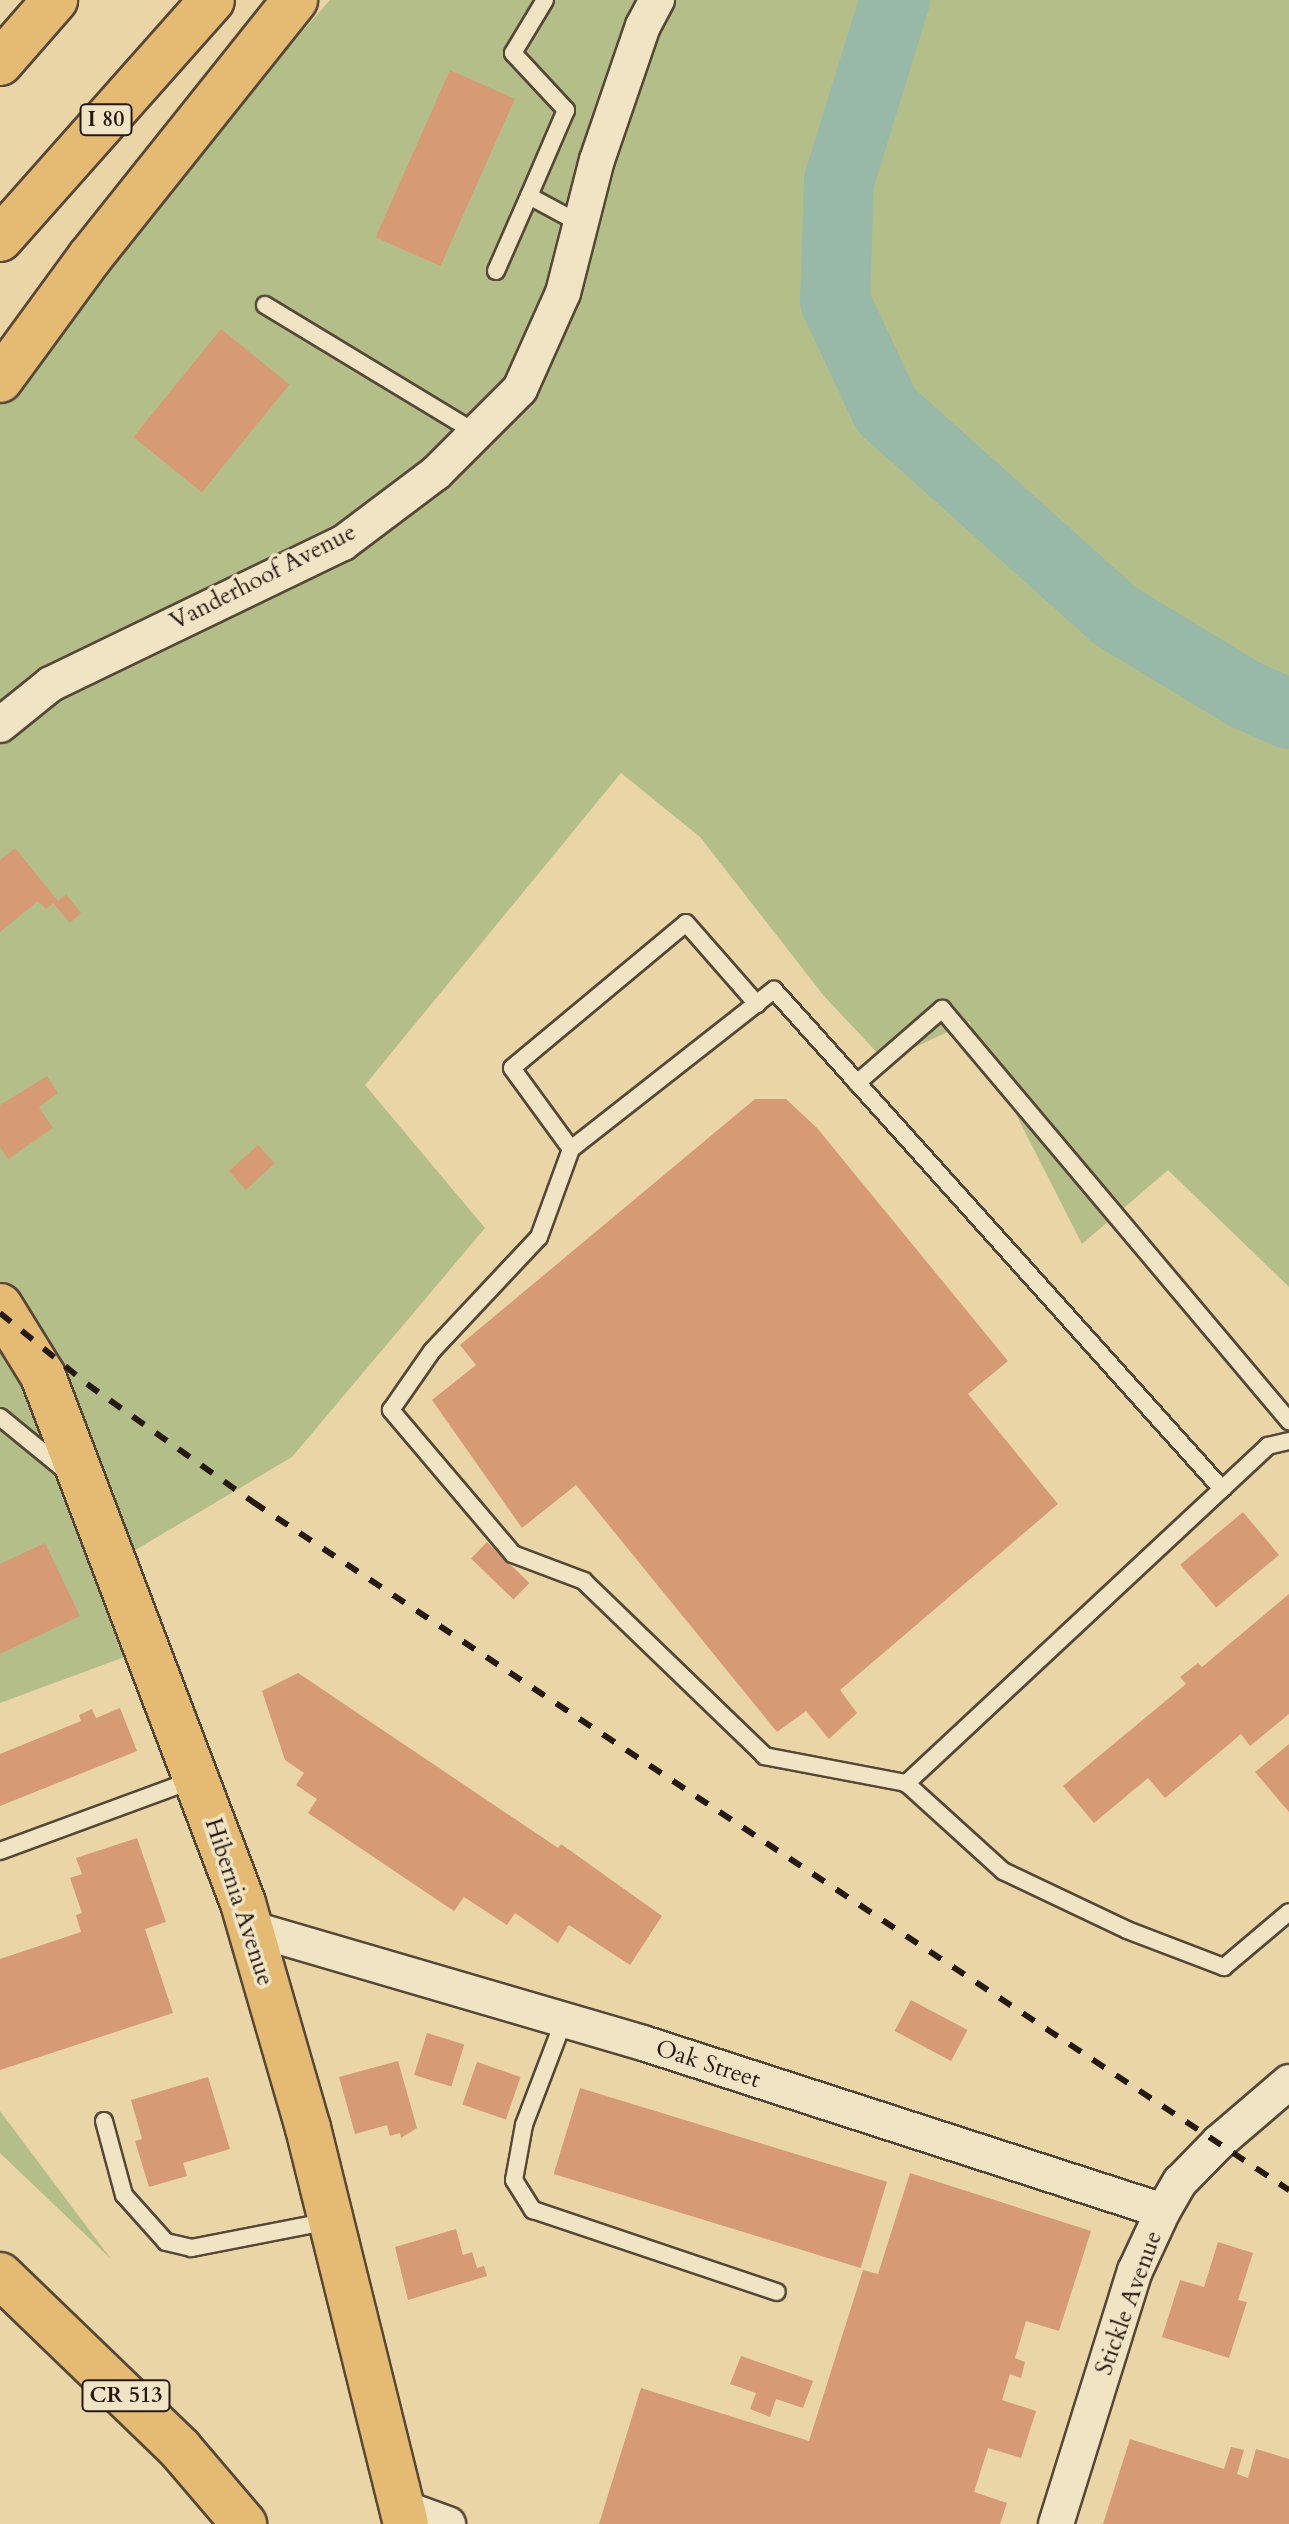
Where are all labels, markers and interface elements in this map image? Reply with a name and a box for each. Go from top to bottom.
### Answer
road number: I 80 [78,102,134,138]
street label: Vanderhoof Avenue [165,518,361,636]
street label: Hibernia Avenue [198,1815,280,1989]
street label: Oak Street [652,2034,764,2094]
street label: Stickle Avenue [1090,2227,1168,2379]
road number: CR 513 [80,2378,172,2414]

